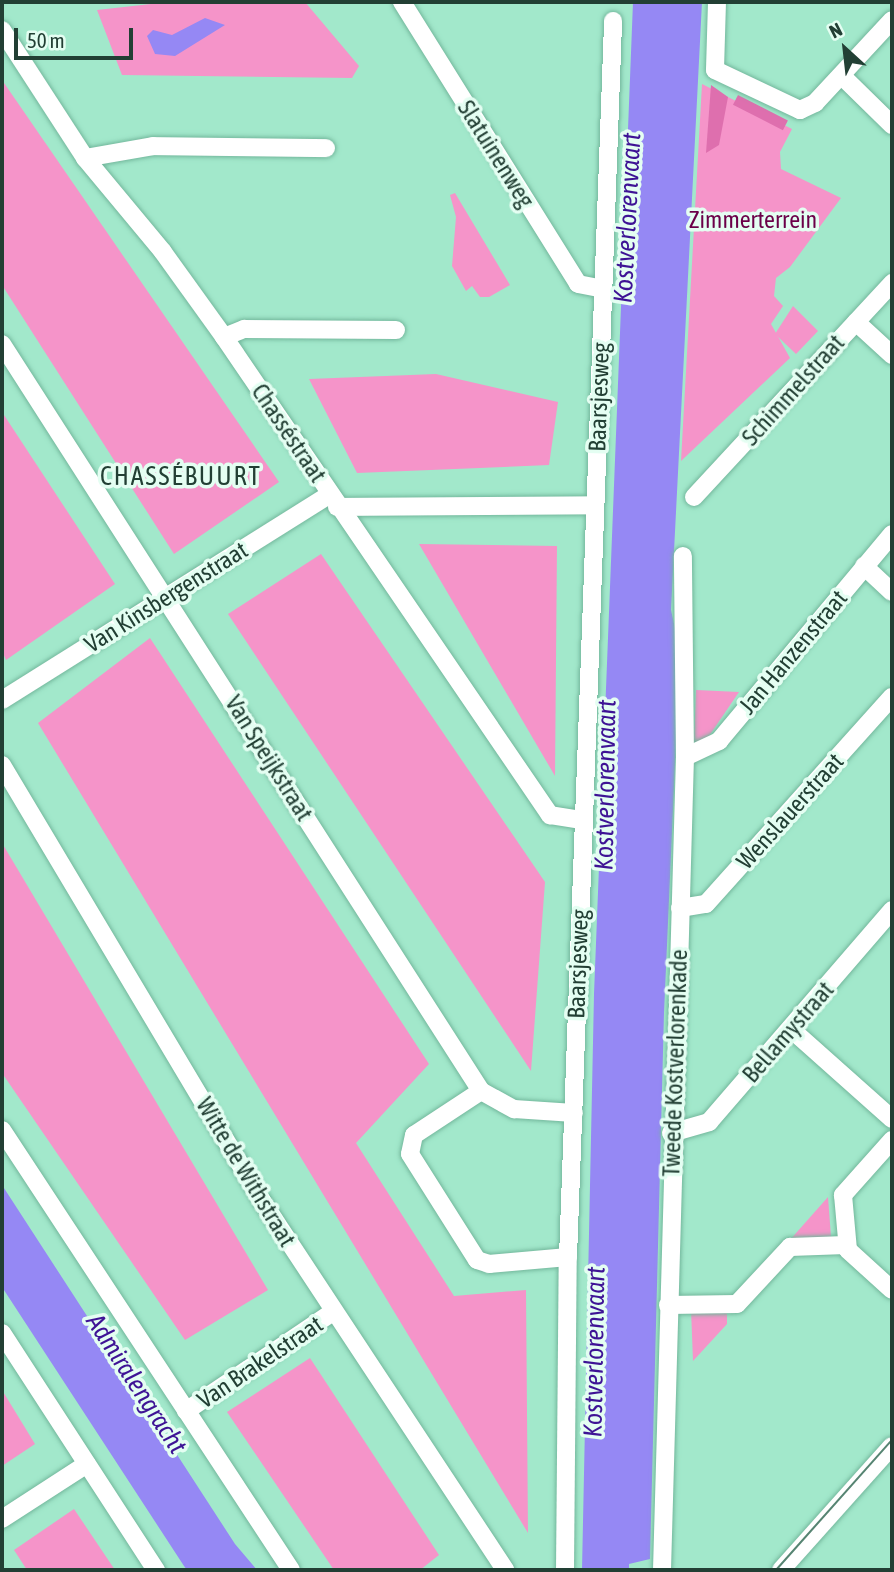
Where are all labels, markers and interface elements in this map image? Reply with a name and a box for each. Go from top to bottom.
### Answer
scale bar [18,14,136,58]
north arrow [810,14,880,84]
text: N [825,18,845,43]
text: 50 m [27,28,65,52]
street label: Slatuinenweg [452,95,540,213]
water label: Kostverlorenvaart [608,132,648,304]
park label: Zimmerterrein [689,206,817,234]
street label: Schimmelstraat [736,329,850,451]
street label: Baarsjesweg [583,342,615,452]
street label: Chasséstraat [246,378,332,488]
district label: CHASSÉBUURT [101,461,261,493]
street label: Van Kinsbergenstraat [79,535,253,659]
street label: Jan Hanzenstraat [733,584,853,720]
street label: Van Speijkstraat [219,690,319,826]
water label: Kostverlorenvaart [589,699,623,871]
street label: Wenslauerstraat [730,747,850,875]
street label: Baarsjesweg [562,909,594,1019]
street label: Tweede Kostverlorenkade [657,949,693,1177]
street label: Bellamystraat [736,976,840,1088]
street label: Witte de Withstraat [190,1092,302,1252]
water label: Kostverlorenvaart [578,1266,612,1438]
water label: Admiralengracht [79,1308,193,1460]
street label: Van Brakelstraat [192,1310,328,1414]

